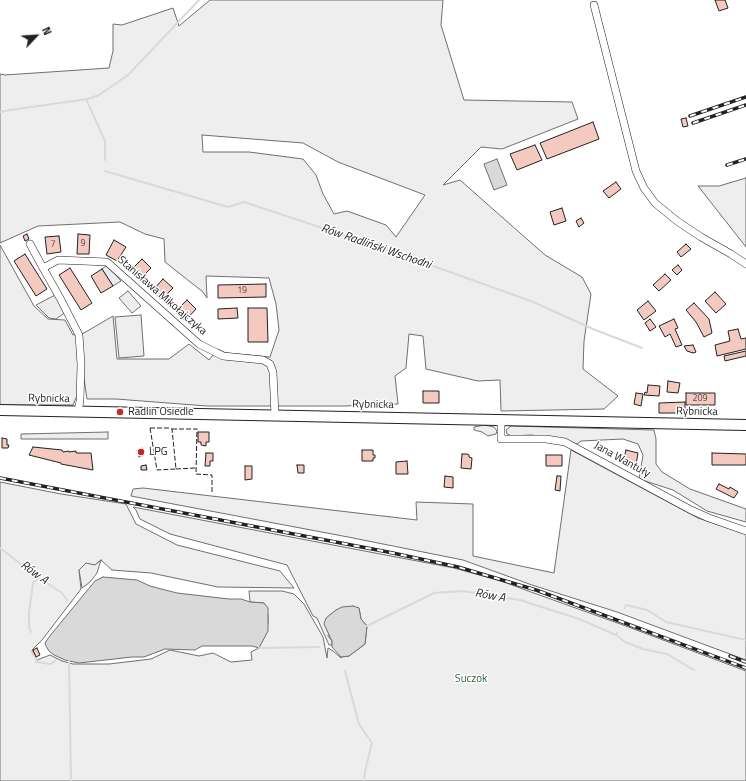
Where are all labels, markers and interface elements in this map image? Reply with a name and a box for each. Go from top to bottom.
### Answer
north arrow [16,16,56,56]
text: N [38,24,56,38]
water label: Rów Radliński Wschodni [319,221,433,273]
house number: 9 [80,239,86,249]
house number: 7 [50,240,56,250]
street label: Stanisława Mikołajczyka [115,254,209,338]
house number: 19 [237,286,247,296]
street label: Rybnicka [28,392,70,406]
house number: 209 [692,394,708,404]
street label: Rybnicka [352,398,394,412]
place label: Radlin Osiedle [128,405,194,419]
street label: Rybnicka [676,405,718,419]
marker: Radlin Osiedle [115,407,125,417]
street label: Jana Wantuły [592,439,652,481]
place label: LPG [149,445,168,459]
marker: LPG [136,447,146,457]
water label: Rów A [17,558,51,588]
water label: Rów A [474,586,506,606]
park label: Suczok [455,672,487,686]

